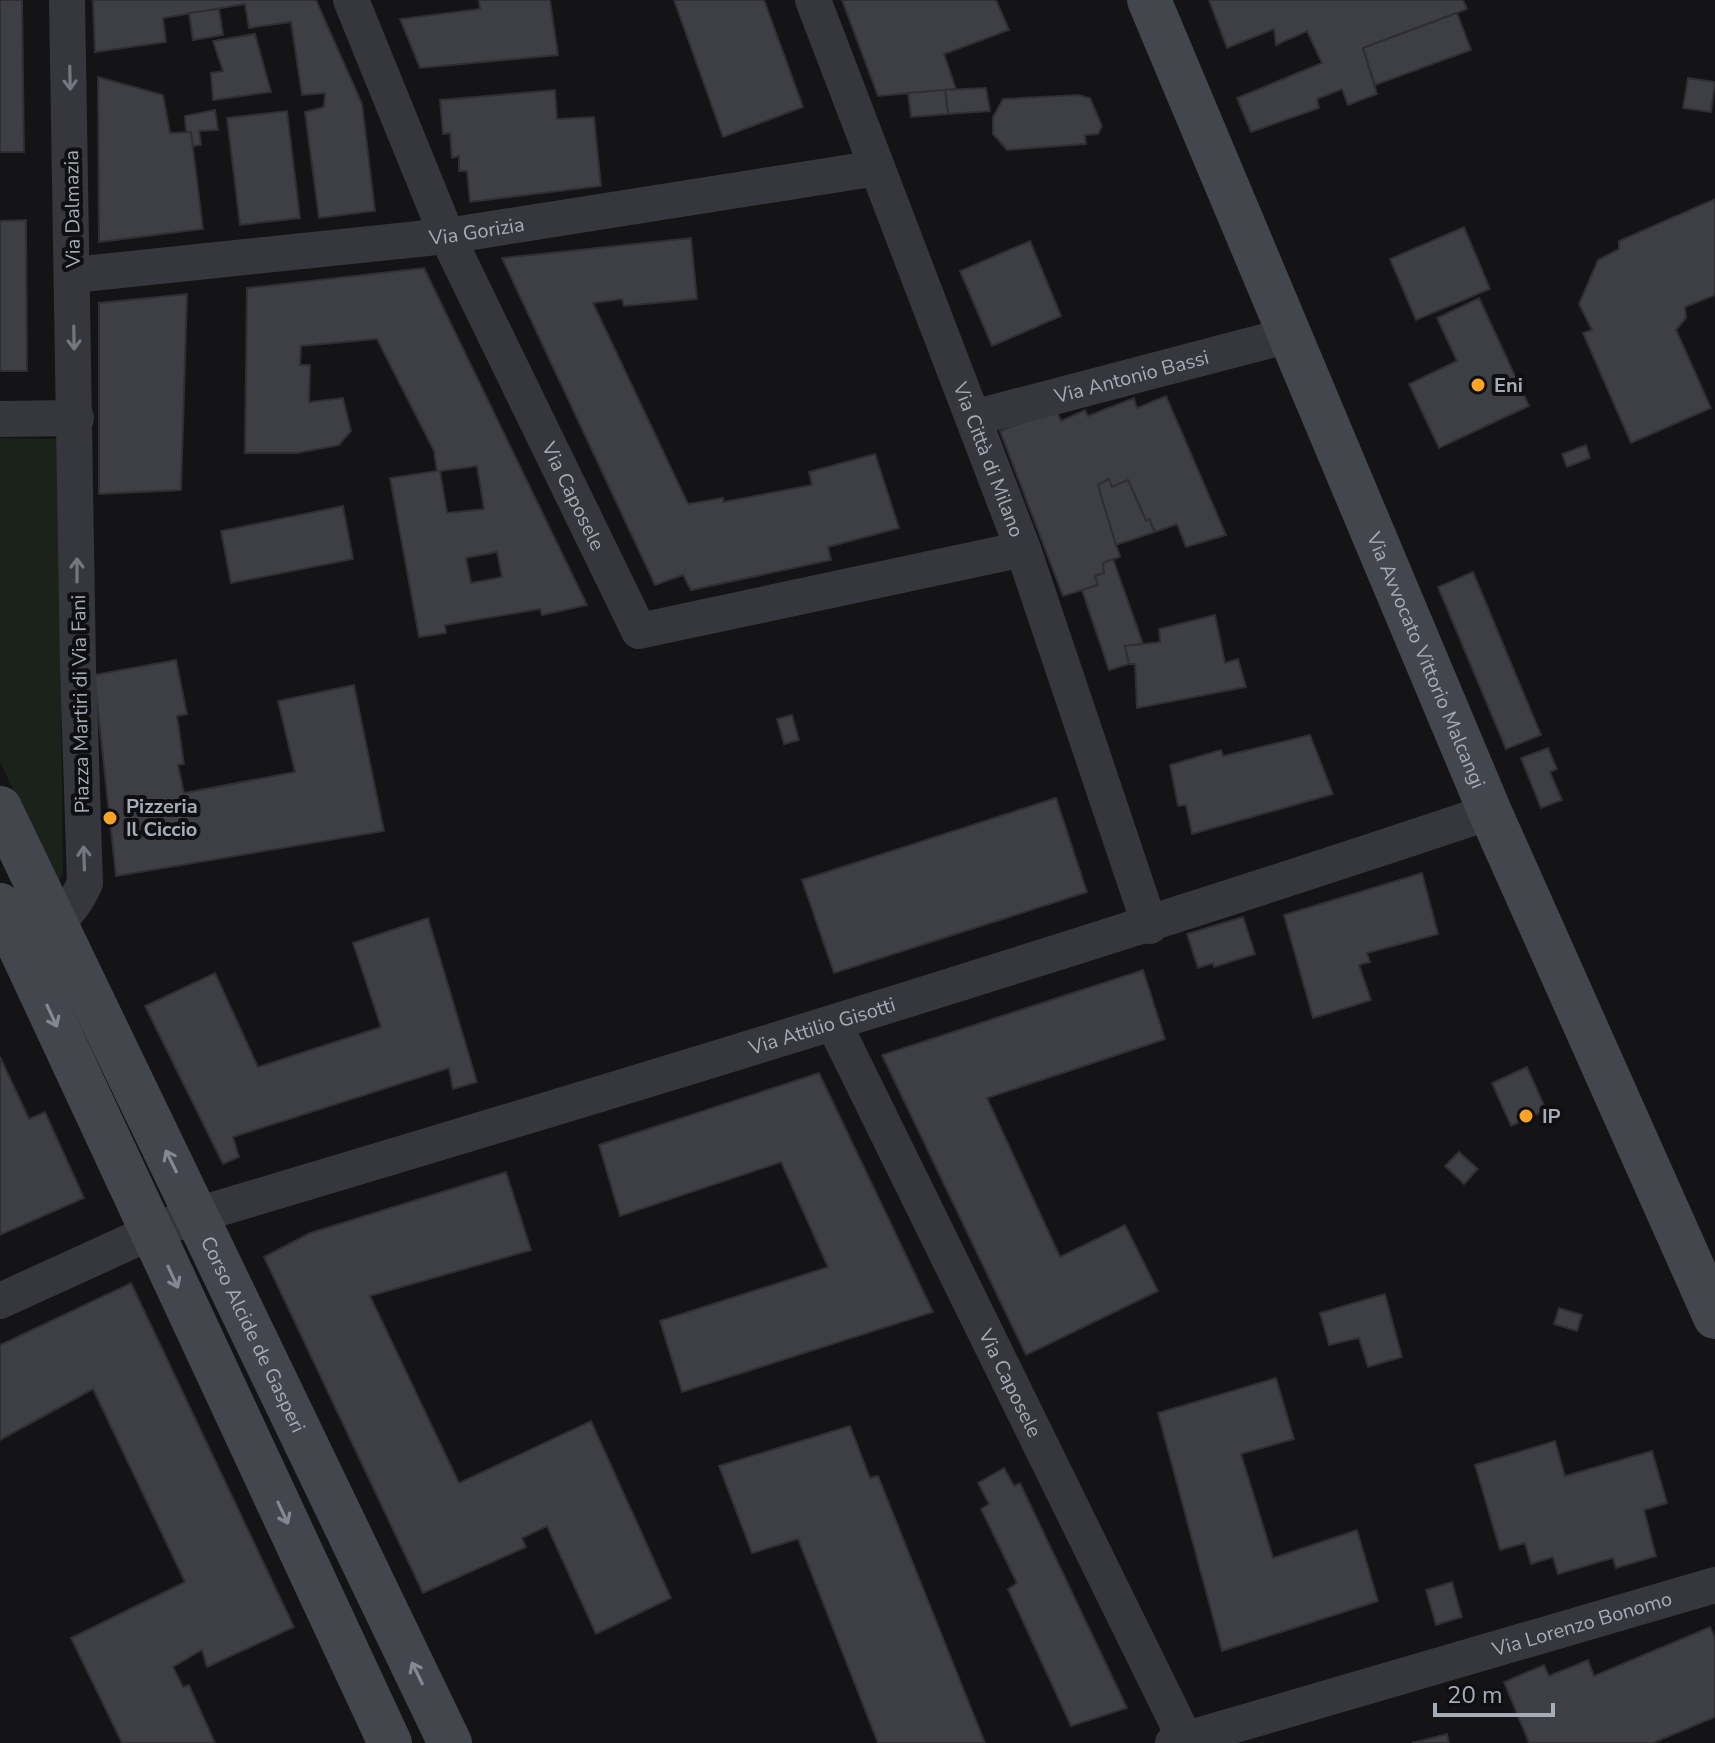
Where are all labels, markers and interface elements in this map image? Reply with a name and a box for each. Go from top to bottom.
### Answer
one-way arrow [62,64,78,91]
street label: Via Dalmazia [58,150,87,269]
street label: Via Gorizia [427,211,526,252]
one-way arrow [67,324,82,351]
street label: Via Antonio Bassi [1051,344,1212,410]
place label: Eni [1494,372,1523,399]
marker: Eni [1469,376,1487,394]
street label: Via Città di Milano [946,377,1030,541]
street label: Via Caposele [535,437,611,555]
street label: Via Avvocato Vittorio Malcangi [1360,527,1492,793]
one-way arrow [69,557,85,584]
street label: Piazza Martiri di Via Fani [65,594,96,814]
place label: Pizzeria Il Ciccio [126,793,198,843]
marker: Pizzeria Il Ciccio [101,809,119,827]
one-way arrow [77,845,92,872]
street label: Via Attilio Gisotti [745,991,899,1062]
one-way arrow [45,1004,60,1028]
place label: IP [1542,1103,1561,1130]
marker: IP [1517,1107,1535,1125]
one-way arrow [163,1149,178,1173]
street label: Corso Alcide de Gasperi [194,1232,312,1437]
one-way arrow [166,1265,181,1289]
street label: Via Caposele [971,1324,1048,1442]
one-way arrow [276,1501,291,1525]
street label: Via Lorenzo Bonomo [1488,1585,1675,1664]
one-way arrow [409,1661,424,1685]
scale bar [1435,1667,1553,1717]
text: 20 m [1447,1679,1503,1711]

